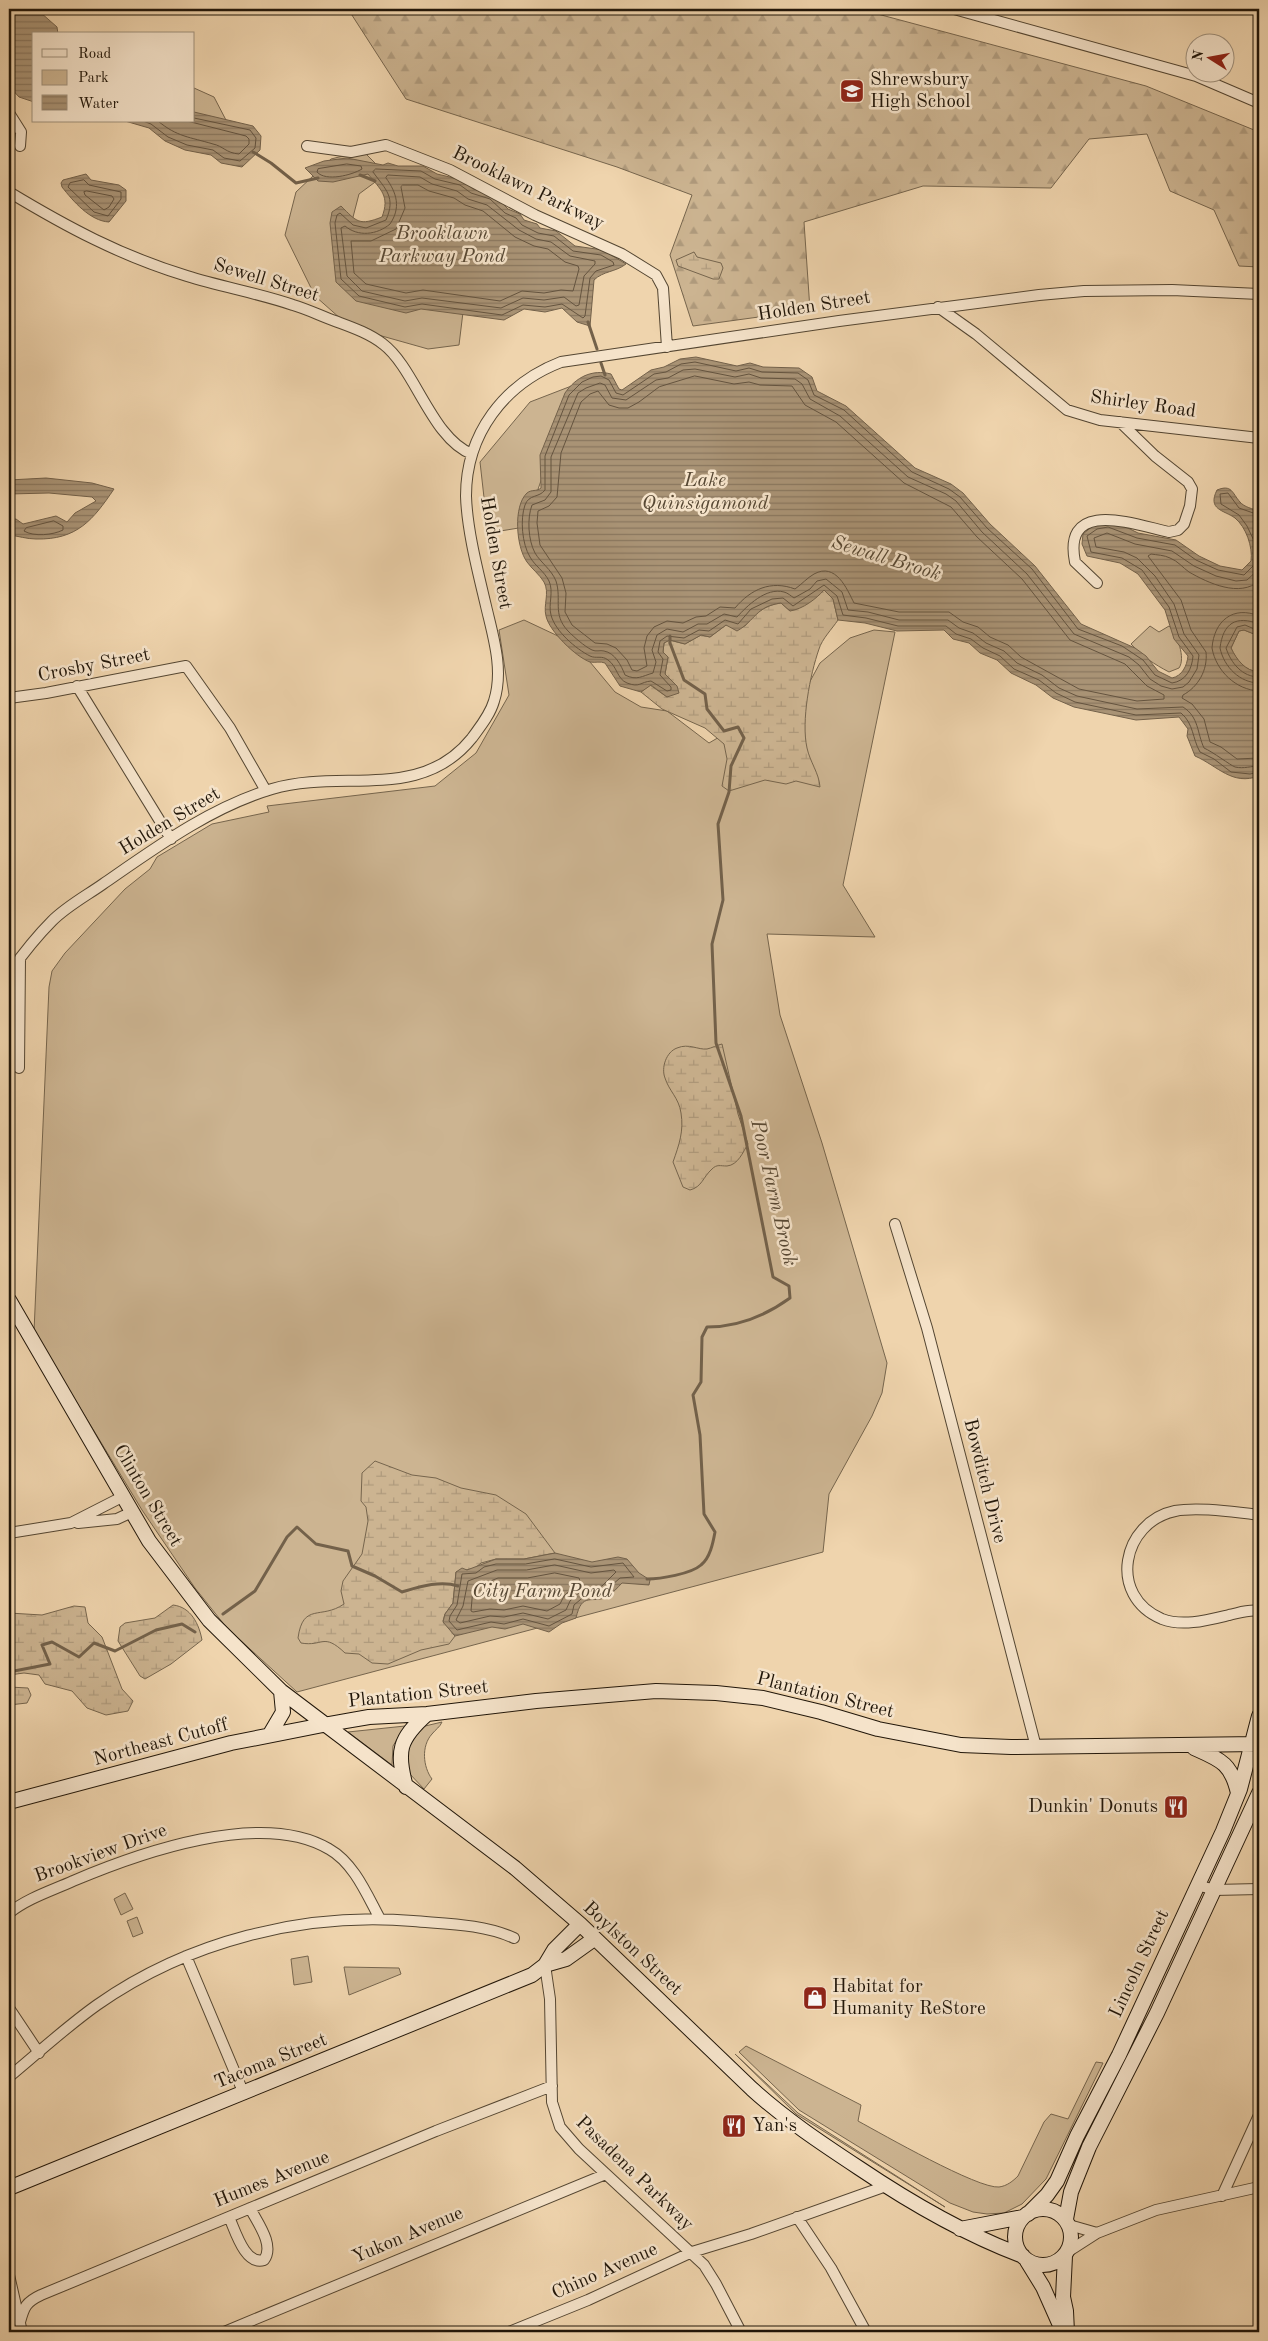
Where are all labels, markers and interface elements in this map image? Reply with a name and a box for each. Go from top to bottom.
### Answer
legend [32,32,195,122]
north arrow [1186,32,1236,82]
text: Road [78,47,112,62]
text: N [1190,49,1206,62]
text: Park [78,71,109,86]
place label: Shrewsbury High School [870,71,970,112]
school or university icon: Shrewsbury High School [839,78,865,104]
text: Water [78,97,119,112]
street label: Brooklawn Parkway [449,144,607,234]
water label: Brooklawn Parkway Pond [378,224,506,267]
street label: Sewell Street [211,256,321,306]
street label: Holden Street [756,289,872,325]
street label: Shirley Road [1089,388,1197,422]
water label: Lake Quinsigamond [642,471,769,514]
street label: Holden Street [476,495,514,611]
water label: Sewall Brook [829,533,943,585]
street label: Crosby Street [36,646,152,686]
street label: Holden Street [116,784,224,860]
water label: Poor Farm Brook [746,1117,800,1268]
street label: Bowditch Drive [959,1417,1009,1545]
street label: Clinton Street [109,1442,185,1550]
water label: City Farm Pond [472,1582,612,1602]
street label: Plantation Street [754,1670,896,1722]
street label: Plantation Street [347,1678,489,1712]
street label: Northeast Cutoff [92,1716,231,1770]
restaurant icon: Dunkin' Donuts [1163,1794,1189,1820]
place label: Dunkin' Donuts [1028,1798,1158,1817]
street label: Brookview Drive [32,1821,170,1887]
street label: Boylston Street [579,1898,685,2000]
street label: Lincoln Street [1107,1907,1173,2021]
place label: Habitat for Humanity ReStore [832,1978,986,2019]
shop icon: Habitat for Humanity ReStore [802,1985,828,2011]
street label: Tacoma Street [212,2031,330,2093]
street label: Pasadena Parkway [572,2113,696,2235]
restaurant icon: Yan's [721,2113,747,2139]
place label: Yan's [752,2117,797,2136]
street label: Humes Avenue [211,2148,333,2212]
street label: Yukon Avenue [350,2204,466,2268]
street label: Chino Avenue [549,2240,661,2304]

